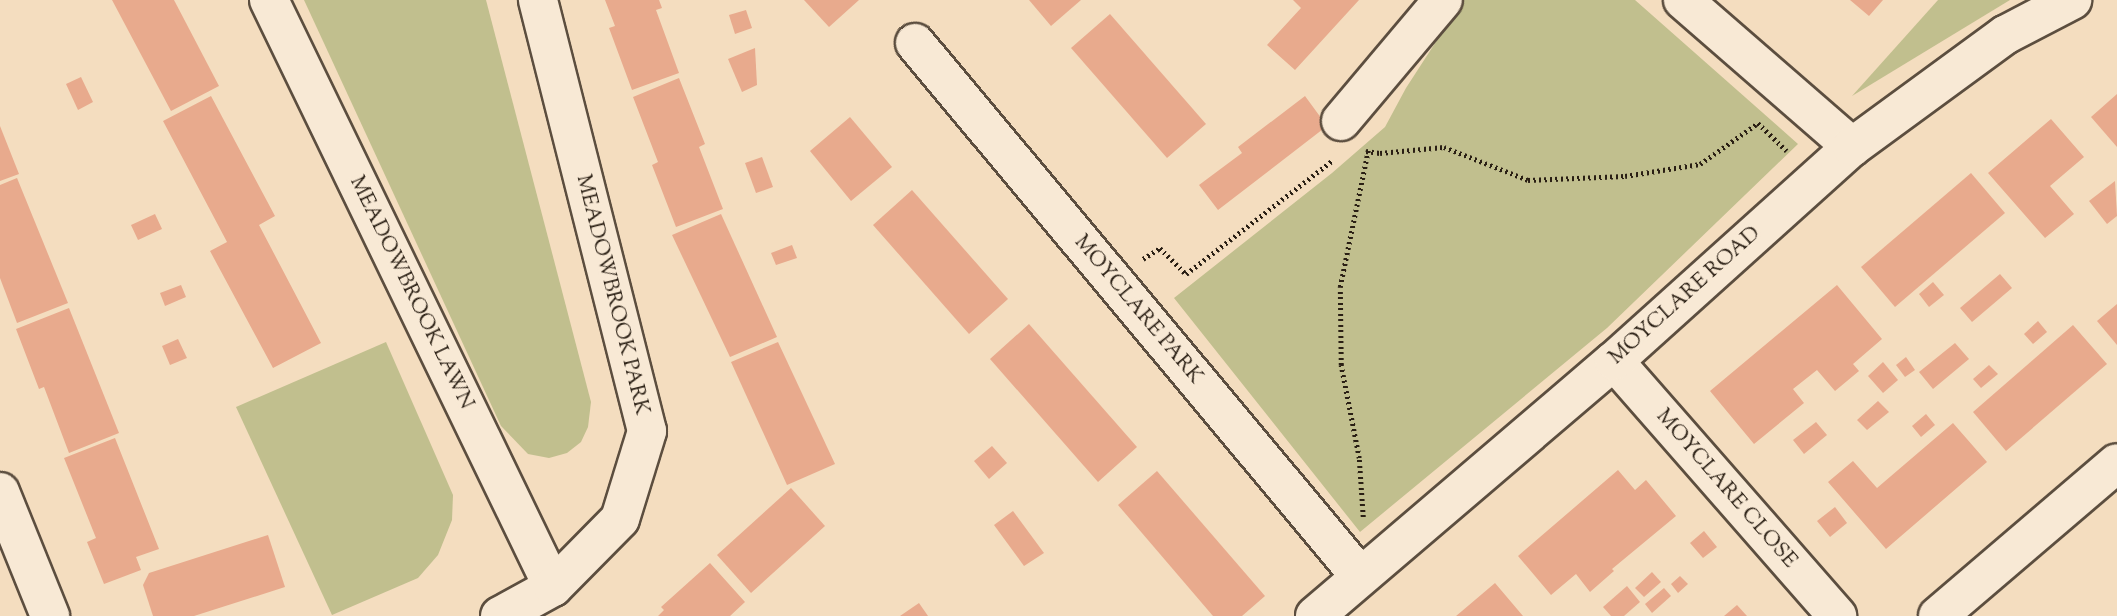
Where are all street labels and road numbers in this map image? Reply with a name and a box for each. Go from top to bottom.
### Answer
street label: MEADOWBROOK LAWN [343,172,479,414]
street label: MEADOWBROOK PARK [570,172,654,418]
street label: MOYCLARE ROAD [1604,222,1766,370]
street label: MOYCLARE PARK [1068,230,1208,390]
street label: MOYCLARE CLOSE [1650,404,1802,574]

